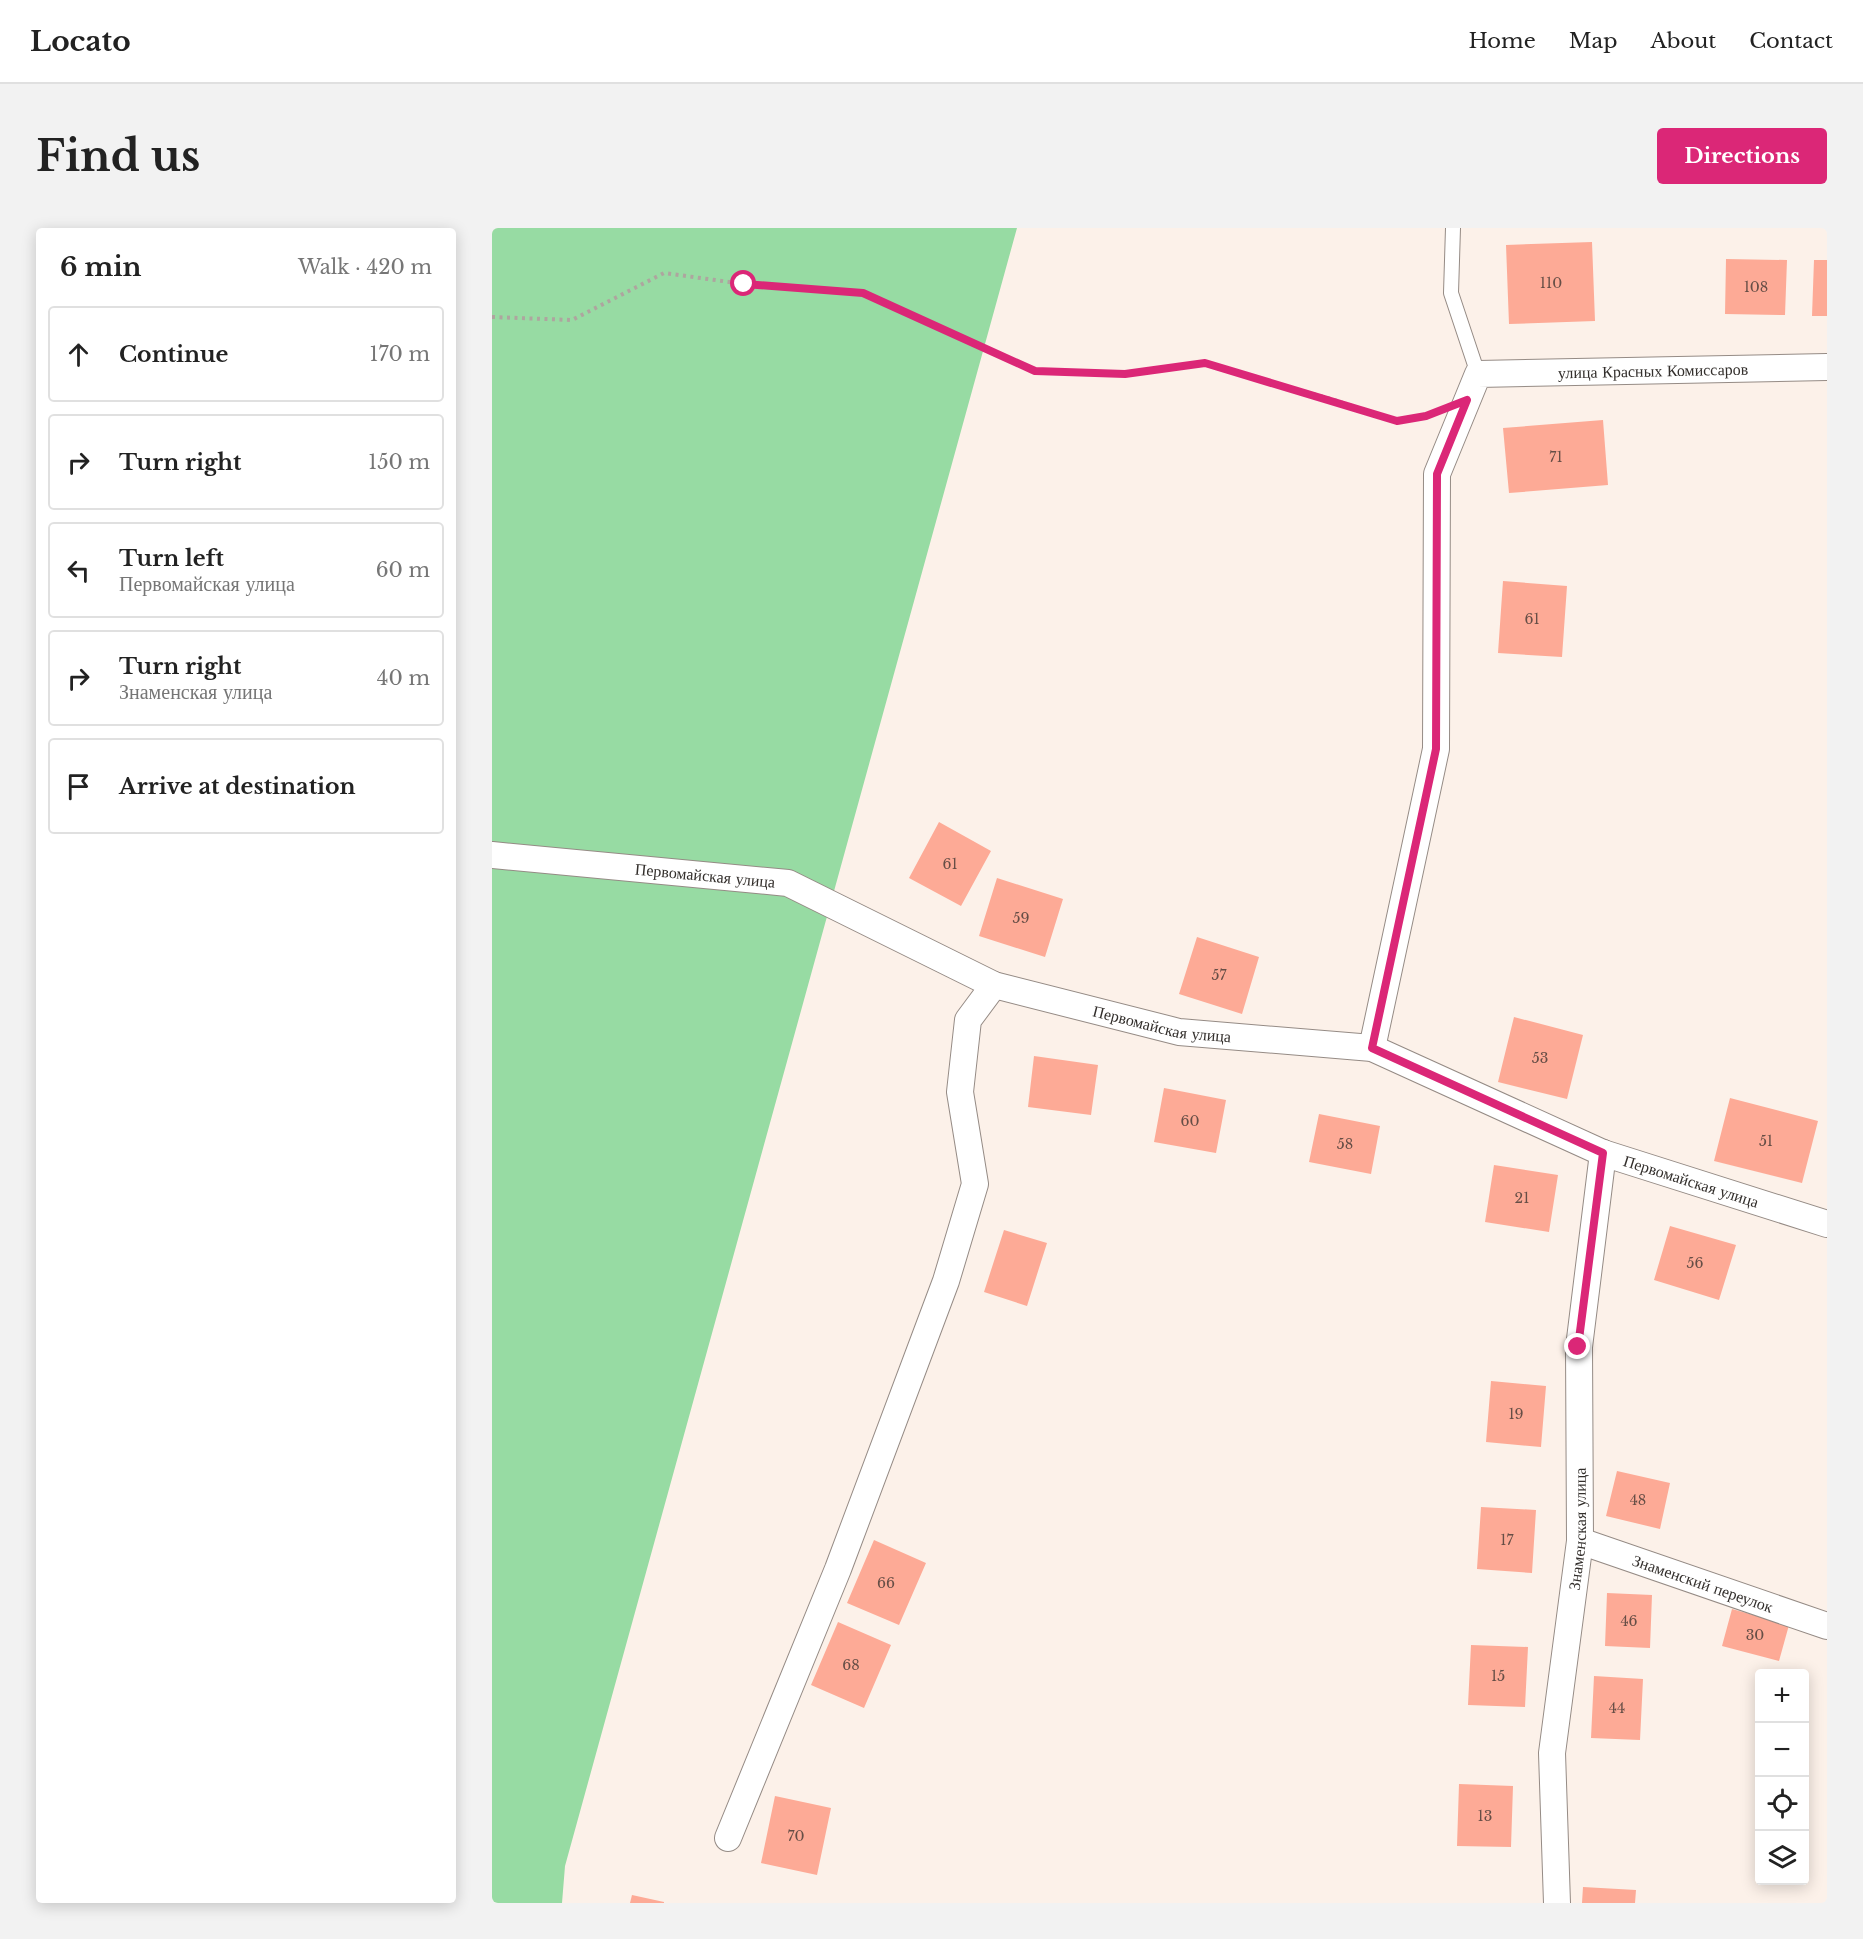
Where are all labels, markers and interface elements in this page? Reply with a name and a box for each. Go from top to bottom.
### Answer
text: Locato [30,24,131,59]
text: Home [1469,28,1536,54]
text: Map [1569,28,1617,54]
text: About [1650,28,1716,54]
text: Contact [1749,28,1833,54]
button: Directions [1657,128,1827,184]
text: Find us [36,130,200,182]
text: 6 min [60,251,141,283]
text: Walk · 420 m [298,255,432,279]
route start [730,270,756,296]
house number: 110 [1540,274,1562,292]
house number: 108 [1744,278,1768,296]
icon: ahead [62,338,95,371]
text: Continue [119,341,228,368]
text: 170 m [370,342,430,366]
street label: улица Красных Комиссаров [1558,359,1749,382]
icon: right [62,446,95,479]
house number: 71 [1549,448,1563,466]
text: Turn right [119,449,241,476]
text: 150 m [368,450,430,474]
text: Turn left [119,545,224,572]
icon: left [62,554,95,587]
text: 60 m [376,558,430,582]
text: Первомайская улица [119,572,295,596]
house number: 61 [1524,610,1540,628]
text: Turn right [119,653,241,680]
icon: right [62,662,95,695]
text: 40 m [377,666,430,690]
text: Знаменская улица [119,680,272,704]
icon: arrive [62,770,95,803]
text: Arrive at destination [119,773,356,800]
house number: 61 [942,855,958,873]
street label: Первомайская улица [634,859,776,892]
house number: 59 [1013,909,1029,927]
house number: 57 [1212,966,1227,984]
street label: Первомайская улица [1091,1001,1232,1046]
house number: 53 [1532,1049,1548,1067]
house number: 60 [1181,1112,1200,1130]
house number: 51 [1759,1132,1773,1150]
house number: 58 [1337,1135,1353,1153]
street label: Первомайская улица [1621,1150,1761,1212]
house number: 21 [1515,1189,1529,1207]
house number: 56 [1687,1254,1703,1272]
route end [1564,1333,1590,1359]
house number: 19 [1508,1405,1524,1423]
street label: Знаменская улица [1564,1468,1590,1591]
house number: 48 [1630,1491,1646,1509]
house number: 17 [1500,1531,1515,1549]
street label: Знаменский переулок [1630,1550,1776,1617]
house number: 66 [877,1574,895,1592]
house number: 46 [1620,1612,1638,1630]
house number: 30 [1746,1626,1764,1644]
house number: 68 [842,1656,860,1674]
house number: 15 [1491,1667,1505,1685]
map controls [1755,1669,1809,1885]
button: + [1755,1669,1809,1723]
house number: 44 [1609,1699,1625,1717]
button: − [1755,1723,1809,1777]
button: locate [1755,1777,1809,1831]
house number: 13 [1478,1807,1492,1825]
house number: 70 [787,1827,805,1845]
button: layers [1755,1831,1809,1885]

